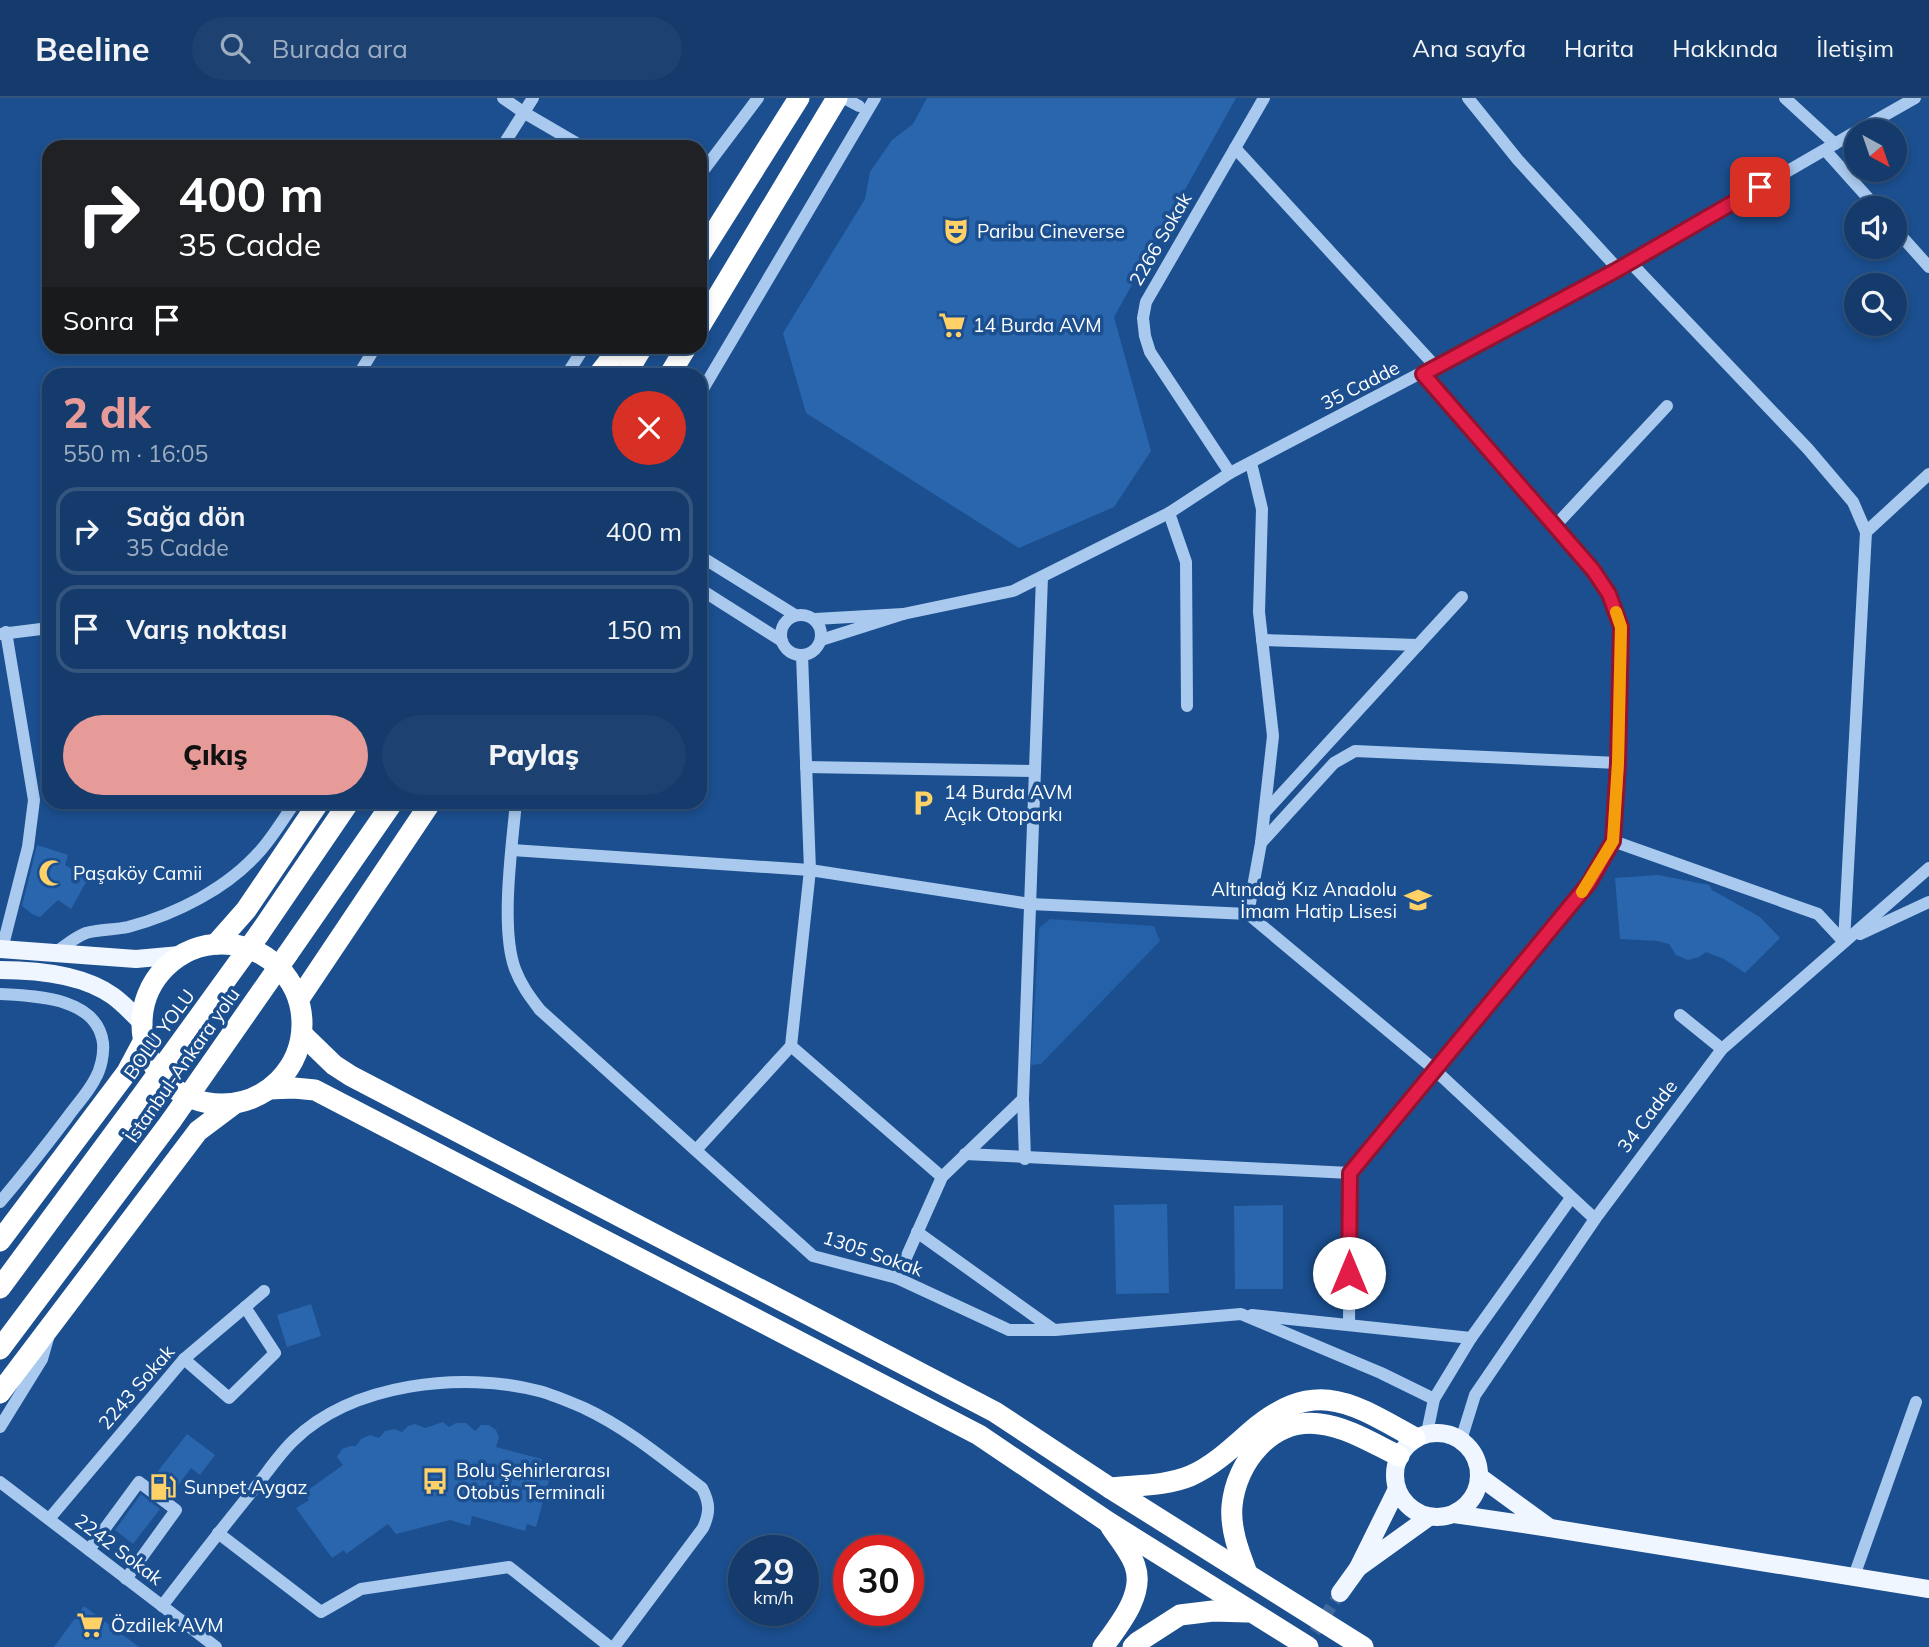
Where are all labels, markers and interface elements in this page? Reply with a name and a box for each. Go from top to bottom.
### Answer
search box [192,17,682,80]
text: Beeline [35,28,150,69]
icon: search [216,29,254,67]
text: Burada ara [272,32,408,65]
text: Ana sayfa [1412,33,1526,63]
text: Harita [1564,33,1634,63]
text: Hakkında [1672,33,1778,63]
text: İletişim [1816,33,1894,63]
north arrow [1844,119,1908,182]
map controls [1844,119,1907,336]
pin [1730,157,1790,217]
text: 400 m [178,163,324,224]
icon: right [63,168,154,259]
icon: arrive [1741,168,1779,206]
street label: 2266 Sokak [1124,188,1197,290]
button: sound [1844,196,1907,259]
theatre icon: Paribu Cineverse [941,216,971,246]
place label: Paribu Cineverse [977,219,1125,243]
text: 35 Cadde [178,224,321,264]
button: search [1844,273,1907,336]
icon: arrive [148,301,186,339]
text: Sonra [63,304,134,337]
supermarket icon: 14 Burda AVM [937,310,967,340]
place label: 14 Burda AVM [973,313,1102,337]
street label: 35 Cadde [1317,355,1403,415]
text: 2 dk [63,386,151,439]
button: close [612,391,686,465]
text: 550 m · 16:05 [63,439,208,468]
text: Sağa dön [126,500,246,533]
icon: right [67,512,105,550]
text: 400 m [606,515,682,548]
text: 35 Cadde [126,533,229,562]
icon: arrive [67,610,105,648]
text: Varış noktası [126,613,287,646]
text: 150 m [606,613,682,646]
button: Çıkış [63,715,368,795]
button: Paylaş [382,715,686,795]
place label: 14 Burda AVM Açık Otoparkı [944,780,1073,826]
parking icon: 14 Burda AVM Açık Otoparkı [908,788,938,818]
mosque icon: Paşaköy Camii [37,858,67,888]
place label: Paşaköy Camii [73,861,202,885]
place label: Altındağ Kız Anadolu İmam Hatip Lisesi [1211,877,1397,923]
school or university icon: Altındağ Kız Anadolu İmam Hatip Lisesi [1403,885,1433,915]
street label: İstanbul-Ankara yolu [119,983,245,1147]
street label: BOLU YOLU [118,984,200,1084]
street label: 34 Cadde [1612,1075,1682,1157]
street label: 1305 Sokak [820,1225,926,1281]
position arrow [1312,1236,1386,1310]
street label: 2243 Sokak [93,1340,179,1434]
place label: Bolu Şehirlerarası Otobüs Terminali [456,1458,610,1504]
bus stop icon: Bolu Şehirlerarası Otobüs Terminali [420,1466,450,1496]
fuel station icon: Sunpet Aygaz [148,1472,178,1502]
place label: Sunpet Aygaz [184,1475,308,1499]
street label: 2242 Sokak [70,1508,168,1590]
speed limit sign: 30 [833,1535,924,1626]
text: 29 [752,1549,795,1593]
text: km/h [753,1586,794,1609]
supermarket icon: Özdilek AVM [75,1610,105,1640]
place label: Özdilek AVM [111,1613,224,1637]

